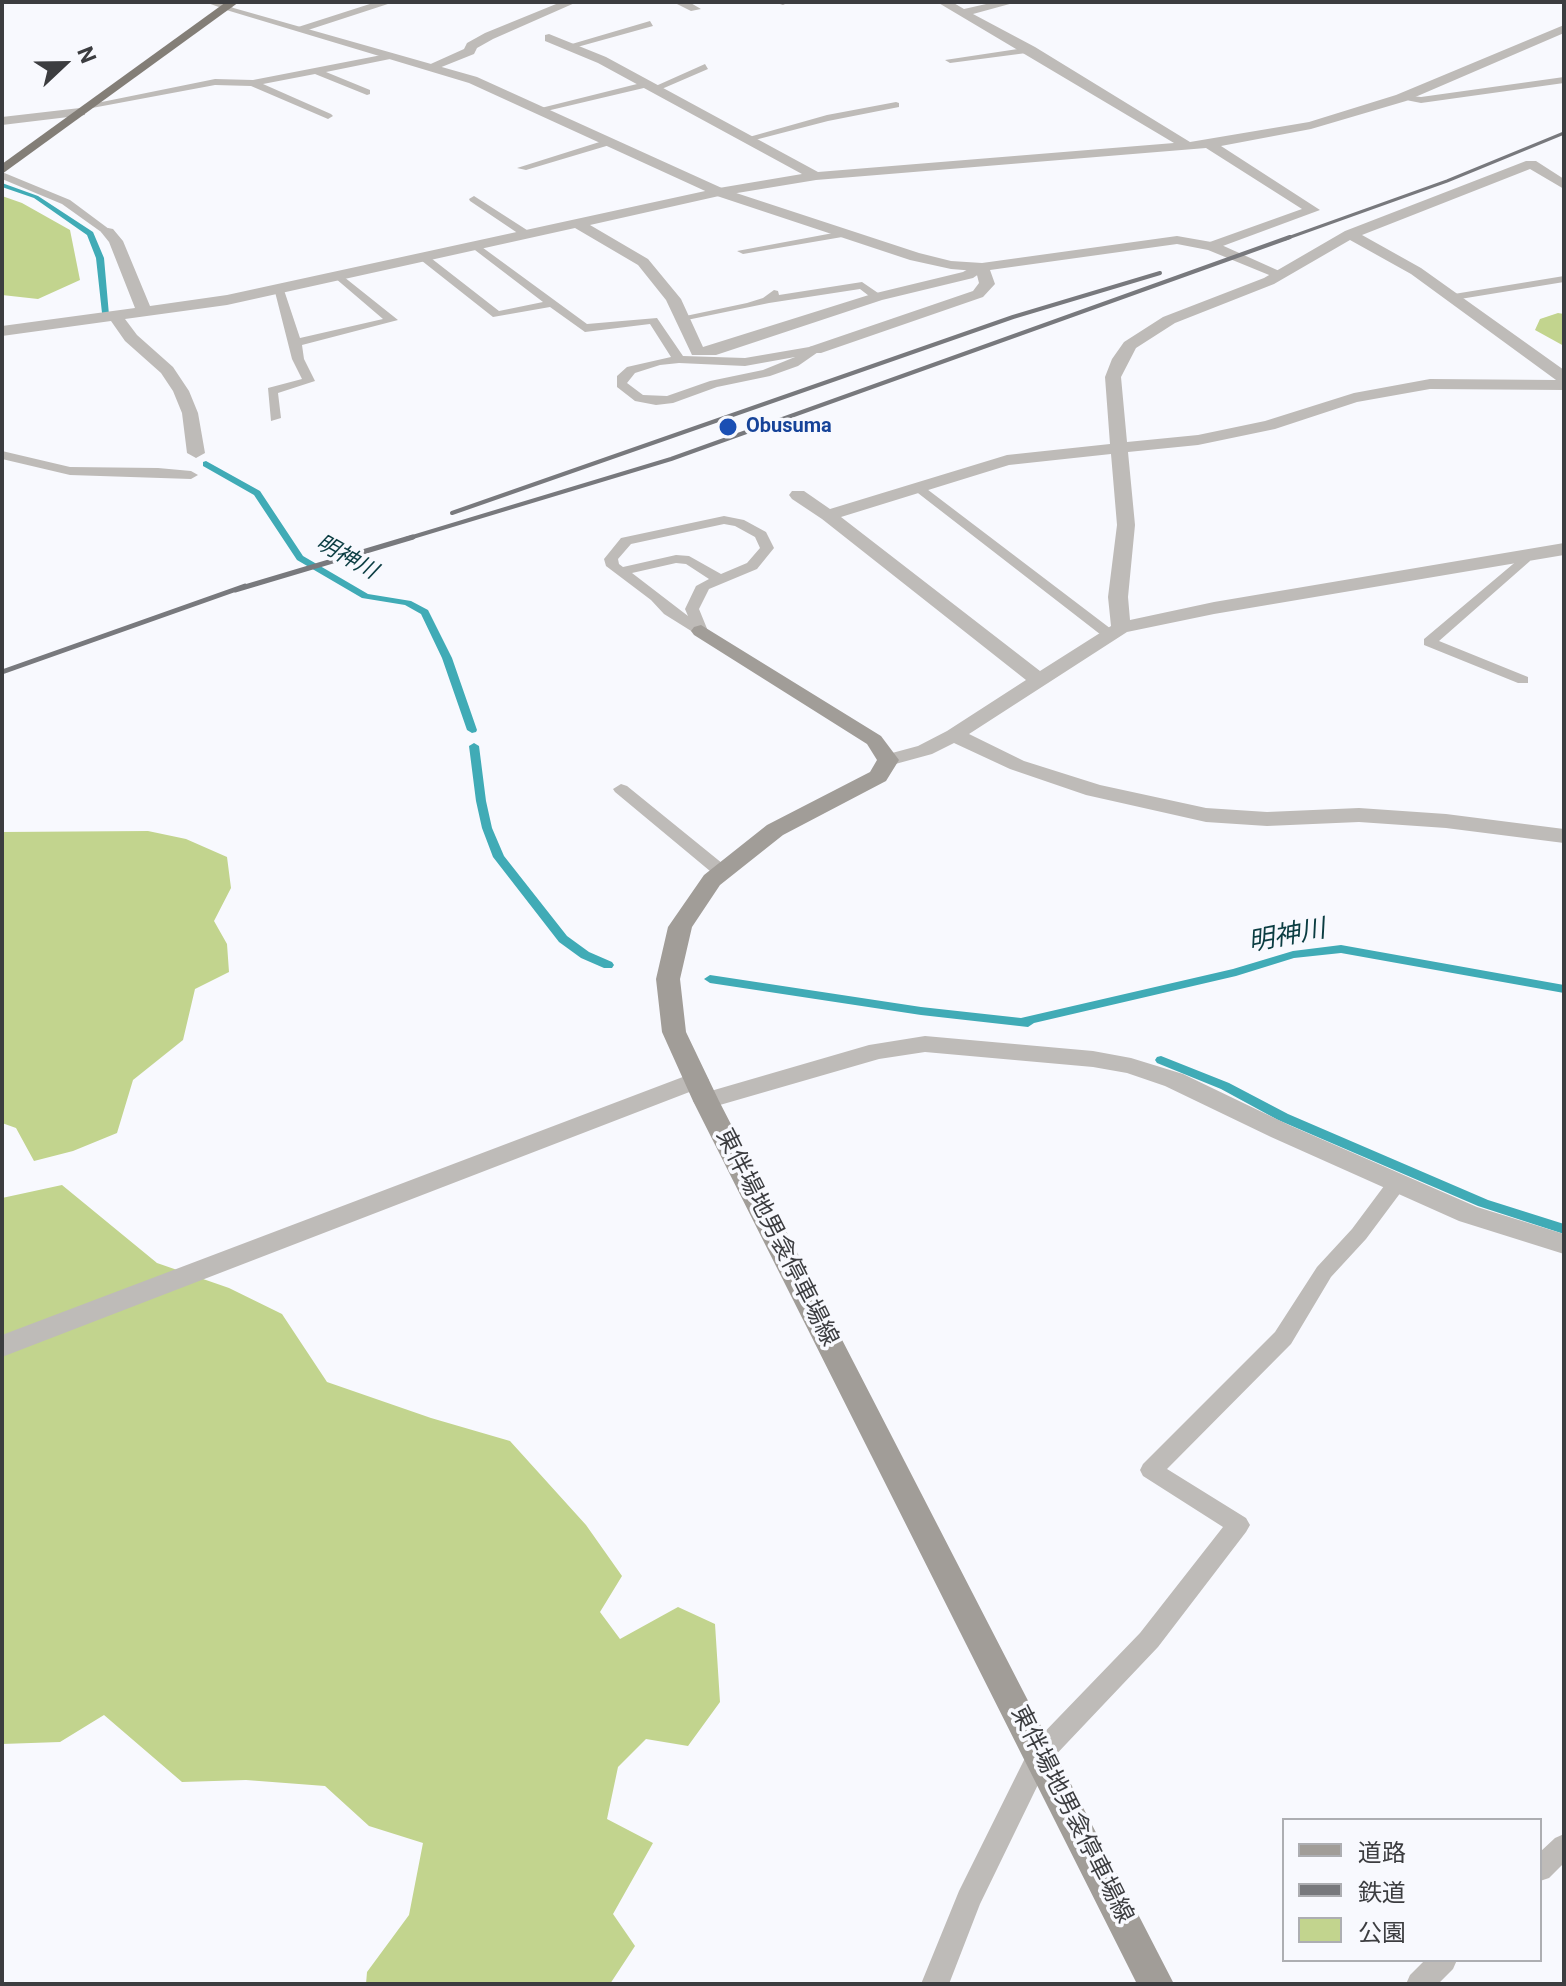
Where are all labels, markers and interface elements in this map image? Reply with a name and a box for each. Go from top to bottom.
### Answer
north arrow [24,24,104,104]
text: N [72,43,101,67]
place label: Obusuma [746,415,832,439]
marker: Obusuma [717,416,739,438]
water label: 明神川 [311,530,381,586]
water label: 明神川 [1246,914,1328,960]
street label: 東伴場地男衾停車場線 [709,1125,843,1351]
street label: 東伴場地男衾停車場線 [1004,1702,1138,1928]
legend [1282,1818,1542,1962]
text: 道路 [1358,1839,1406,1867]
text: 鉄道 [1358,1879,1406,1907]
text: 公園 [1358,1919,1406,1947]

